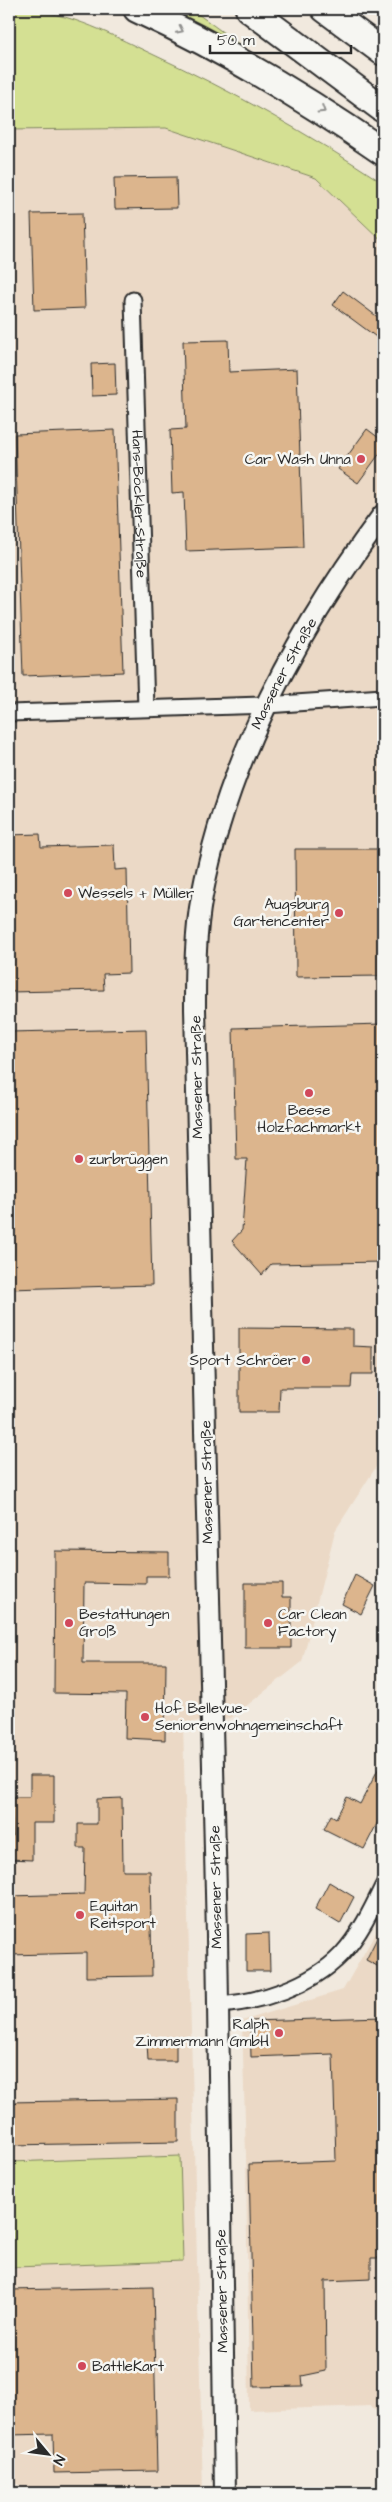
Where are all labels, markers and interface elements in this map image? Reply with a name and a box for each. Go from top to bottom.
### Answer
scale bar [210,22,351,54]
one-way arrow [175,24,184,34]
text: 50 m [217,30,255,51]
one-way arrow [316,104,325,113]
street label: Hans-Böckler-Straße [127,430,152,578]
place label: Car Wash Unna [245,449,351,470]
marker: Car Wash Unna [355,453,367,465]
street label: Massener Straße [246,613,322,733]
place label: Wessels + Müller [78,883,194,904]
marker: Wessels + Müller [62,887,74,899]
place label: Augsburg Gartencenter [233,894,329,932]
marker: Augsburg Gartencenter [333,907,345,919]
street label: Massener Straße [185,1015,209,1139]
marker: Beese Holzfachmarkt [303,1087,315,1099]
place label: Beese Holzfachmarkt [257,1100,361,1138]
place label: zurbrüggen [89,1149,168,1171]
marker: zurbrüggen [73,1153,85,1165]
place label: Sport Schröer [190,1350,296,1371]
marker: Sport Schröer [300,1354,312,1366]
street label: Massener Straße [195,1420,219,1544]
place label: Bestattungen Groß [79,1604,170,1642]
place label: Car Clean Factory [278,1604,347,1643]
marker: Bestattungen Groß [63,1617,75,1629]
marker: Car Clean Factory [262,1617,274,1629]
place label: Hof Bellevue- Seniorenwohngemeinschaft [155,1698,343,1737]
marker: Hof Bellevue- Seniorenwohngemeinschaft [139,1711,151,1723]
street label: Massener Straße [204,1825,228,1949]
place label: Equitan Reitsport [90,1896,156,1934]
marker: Equitan Reitsport [74,1909,86,1921]
place label: Ralph Zimmermann GmbH [135,2014,270,2052]
marker: Ralph Zimmermann GmbH [273,2027,285,2039]
street label: Massener Straße [210,2229,234,2353]
place label: BattleKart [92,2356,164,2377]
marker: BattleKart [76,2360,88,2372]
north arrow [22,2430,72,2480]
text: N [48,2451,69,2469]

